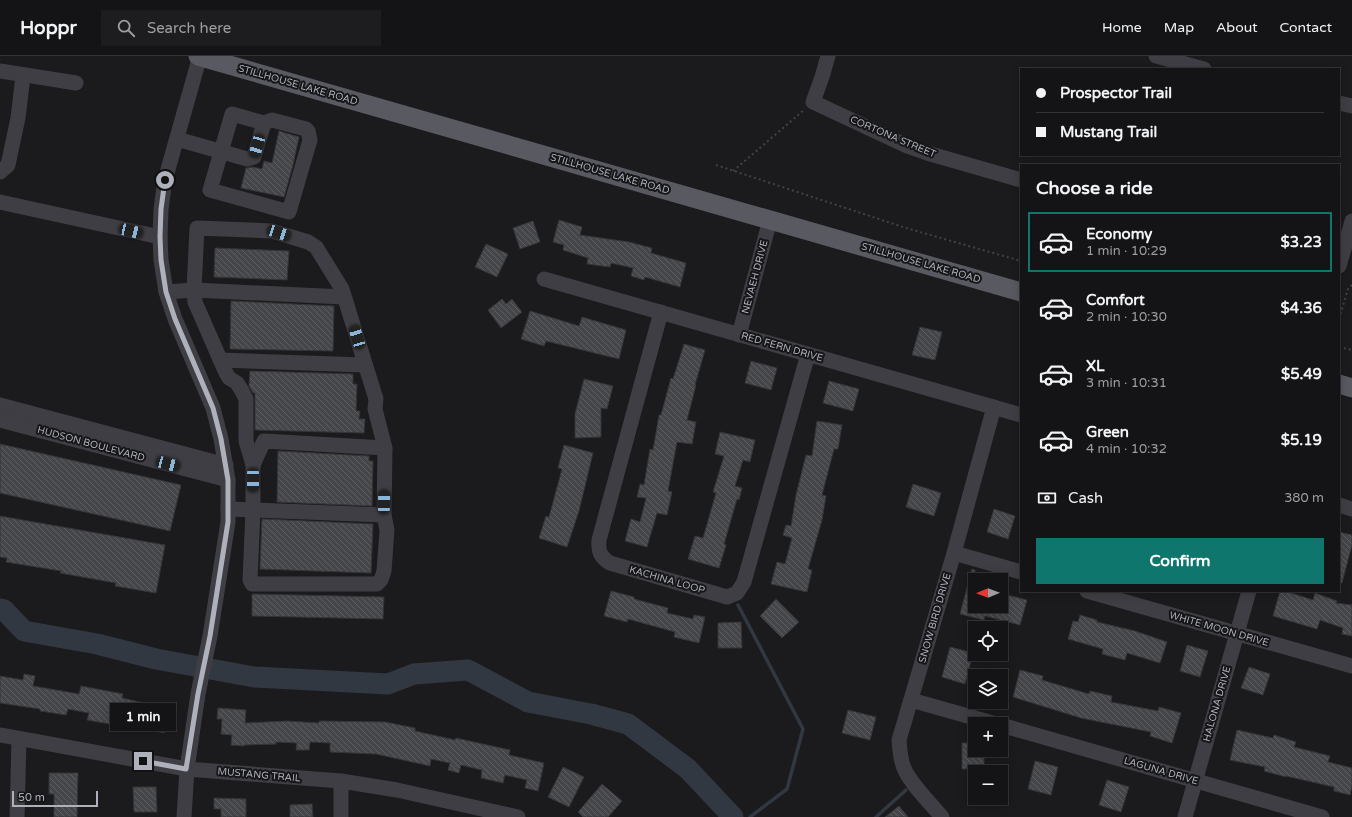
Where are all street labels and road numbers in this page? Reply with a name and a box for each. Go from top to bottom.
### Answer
street label: STILLHOUSE LAKE ROAD [237,62,359,108]
street label: CORTONA STREET [848,114,938,160]
street label: STILLHOUSE LAKE ROAD [549,151,671,197]
street label: NEVAEH DRIVE [739,239,771,315]
street label: STILLHOUSE LAKE ROAD [860,240,982,286]
street label: RED FERN DRIVE [740,330,824,364]
street label: HUDSON BOULEVARD [36,424,146,464]
street label: KACHINA LOOP [628,563,706,597]
street label: SNOW BIRD DRIVE [916,572,954,664]
street label: WHITE MOON DRIVE [1168,609,1270,649]
street label: HALONA DRIVE [1201,665,1233,743]
street label: LAGUNA DRIVE [1122,755,1200,787]
street label: MUSTANG TRAIL [217,765,301,785]

